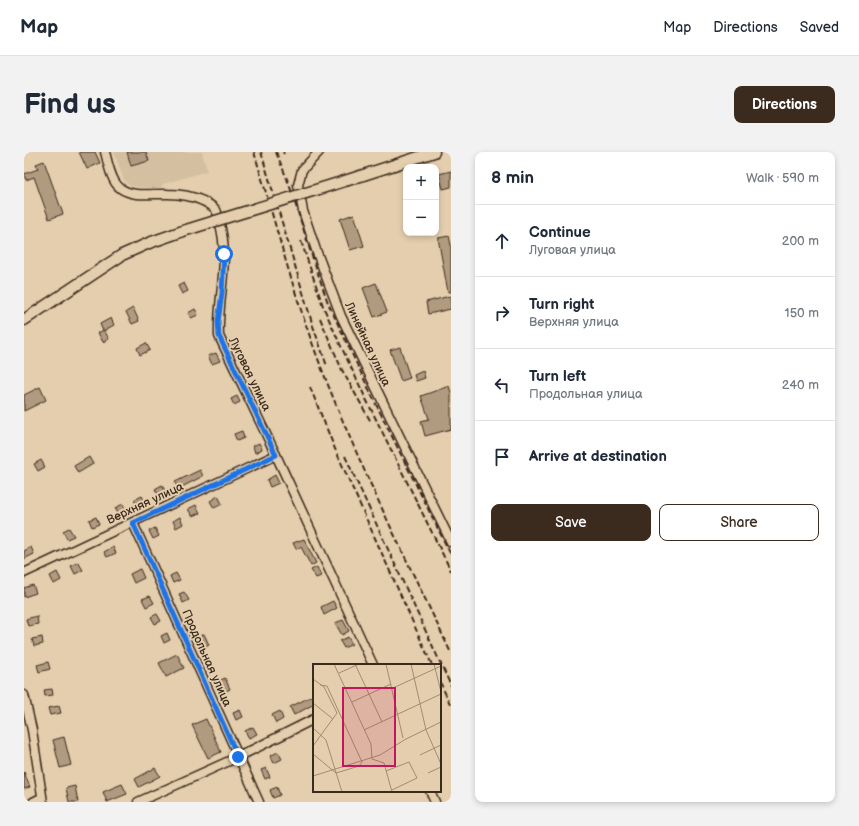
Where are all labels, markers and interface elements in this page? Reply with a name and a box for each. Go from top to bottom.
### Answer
text: Map [20,16,58,39]
text: Map [663,19,691,36]
text: Directions [713,19,778,36]
text: Saved [800,19,839,36]
button: Directions [734,86,835,123]
text: Find us [24,88,116,121]
map controls [403,164,439,236]
button: + [403,164,439,200]
text: 8 min [491,168,534,188]
text: Walk · 590 m [746,170,819,186]
button: − [403,200,439,236]
text: Continue [529,223,591,242]
icon: ahead [491,230,513,252]
text: 200 m [782,233,819,249]
text: Луговая улица [529,242,616,258]
route start [215,245,233,263]
text: Turn right [529,295,594,314]
street label: Линейная улица [341,299,394,389]
icon: right [491,302,513,324]
text: 150 m [785,305,819,321]
text: Верхняя улица [529,314,619,330]
street label: Луговая улица [225,334,274,414]
text: Turn left [529,367,586,386]
icon: left [491,374,513,396]
text: 240 m [782,377,819,393]
text: Продольная улица [529,386,643,402]
icon: arrive [491,446,513,468]
text: Arrive at destination [529,447,667,466]
street label: Верхняя улица [104,479,186,528]
button: Save [491,504,651,541]
button: Share [659,504,819,541]
street label: Продольная улица [178,607,235,709]
inset map [313,664,441,792]
route end [229,748,247,766]

